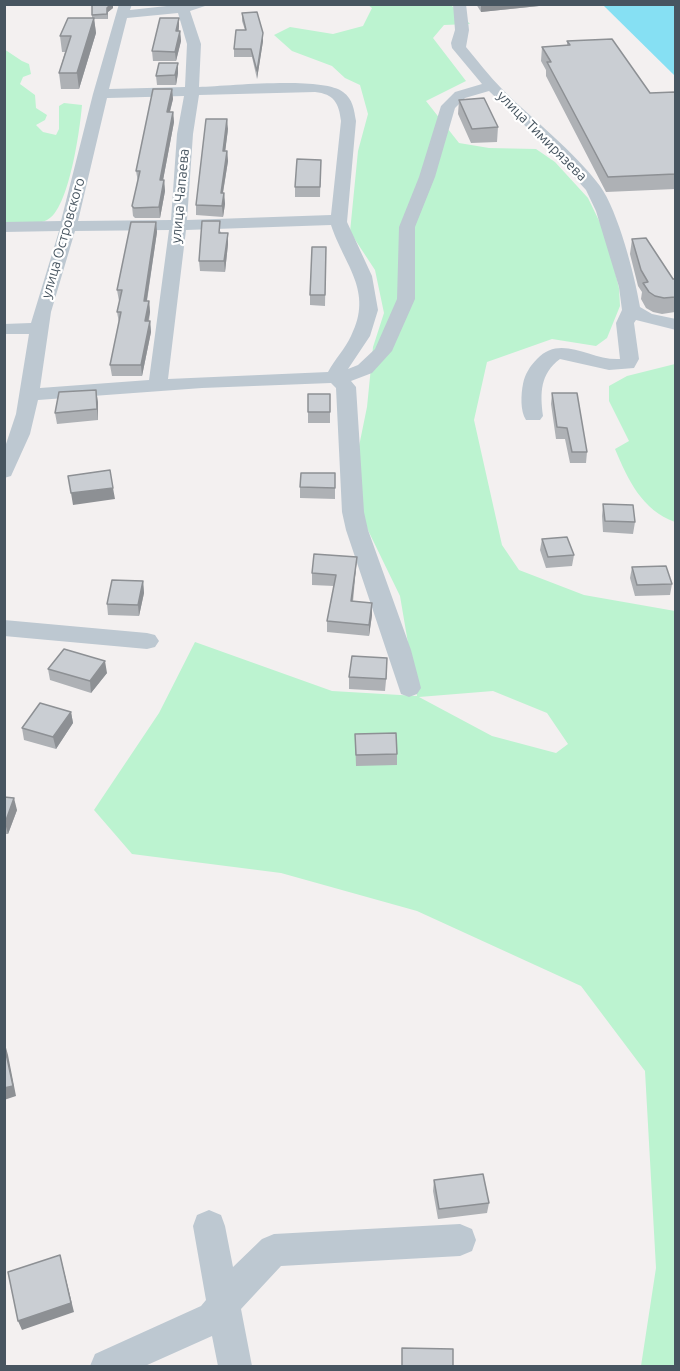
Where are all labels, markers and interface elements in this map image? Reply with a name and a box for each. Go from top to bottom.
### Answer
street label: улица Тимирязева [494,88,590,184]
street label: улица Чапаева [167,148,193,244]
street label: улица Островского [38,176,88,300]

